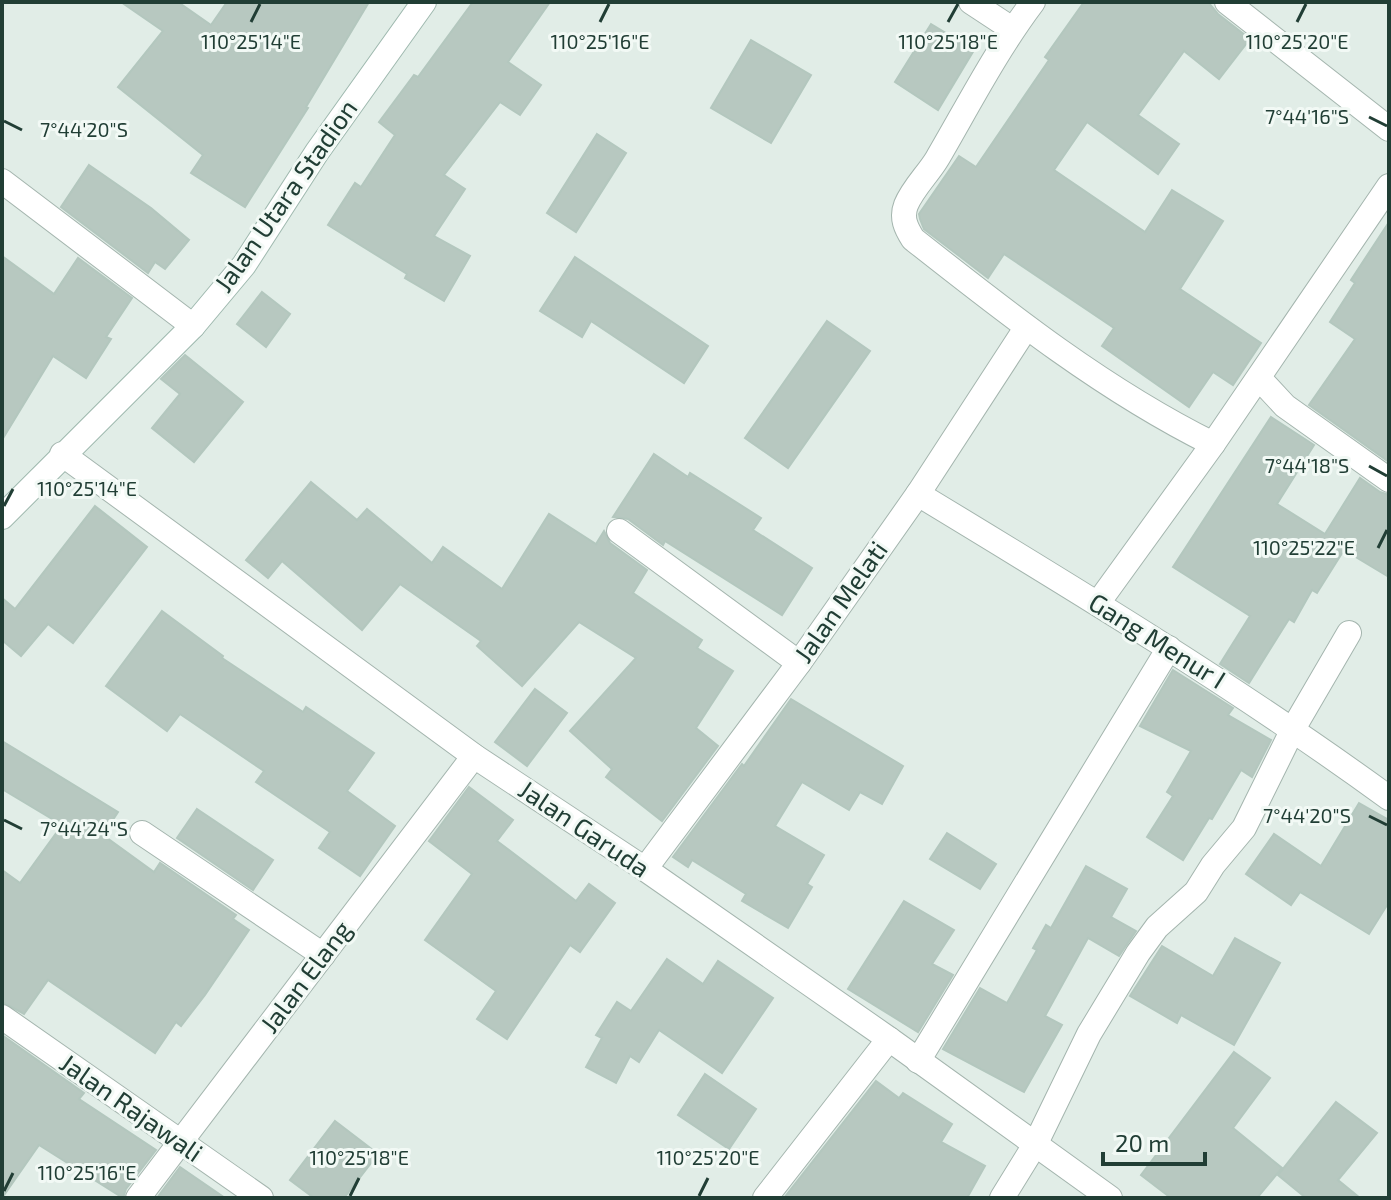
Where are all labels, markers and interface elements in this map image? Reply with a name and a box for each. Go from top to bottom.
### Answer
text: 110°25'14"E [201,29,301,53]
text: 110°25'16"E [550,29,650,53]
text: 110°25'18"E [898,29,998,53]
text: 110°25'20"E [1246,29,1348,53]
street label: Jalan Utara Stadion [207,93,363,297]
text: 7°44'16"S [1265,104,1349,128]
text: 7°44'20"S [40,117,128,141]
text: 7°44'18"S [1265,453,1349,477]
text: 110°25'14"E [37,476,137,500]
street label: Jalan Melati [787,534,893,668]
text: 110°25'22"E [1253,535,1355,559]
street label: Gang Menur I [1084,585,1232,694]
street label: Jalan Garuda [514,773,656,883]
text: 7°44'20"S [1263,803,1351,827]
text: 7°44'24"S [40,816,128,840]
street label: Jalan Elang [253,914,357,1038]
street label: Jalan Rajawali [55,1046,209,1167]
scale bar [1103,1116,1205,1166]
text: 20 m [1115,1128,1169,1157]
text: 110°25'18"E [309,1145,409,1169]
text: 110°25'20"E [657,1145,759,1169]
text: 110°25'16"E [37,1160,137,1184]

